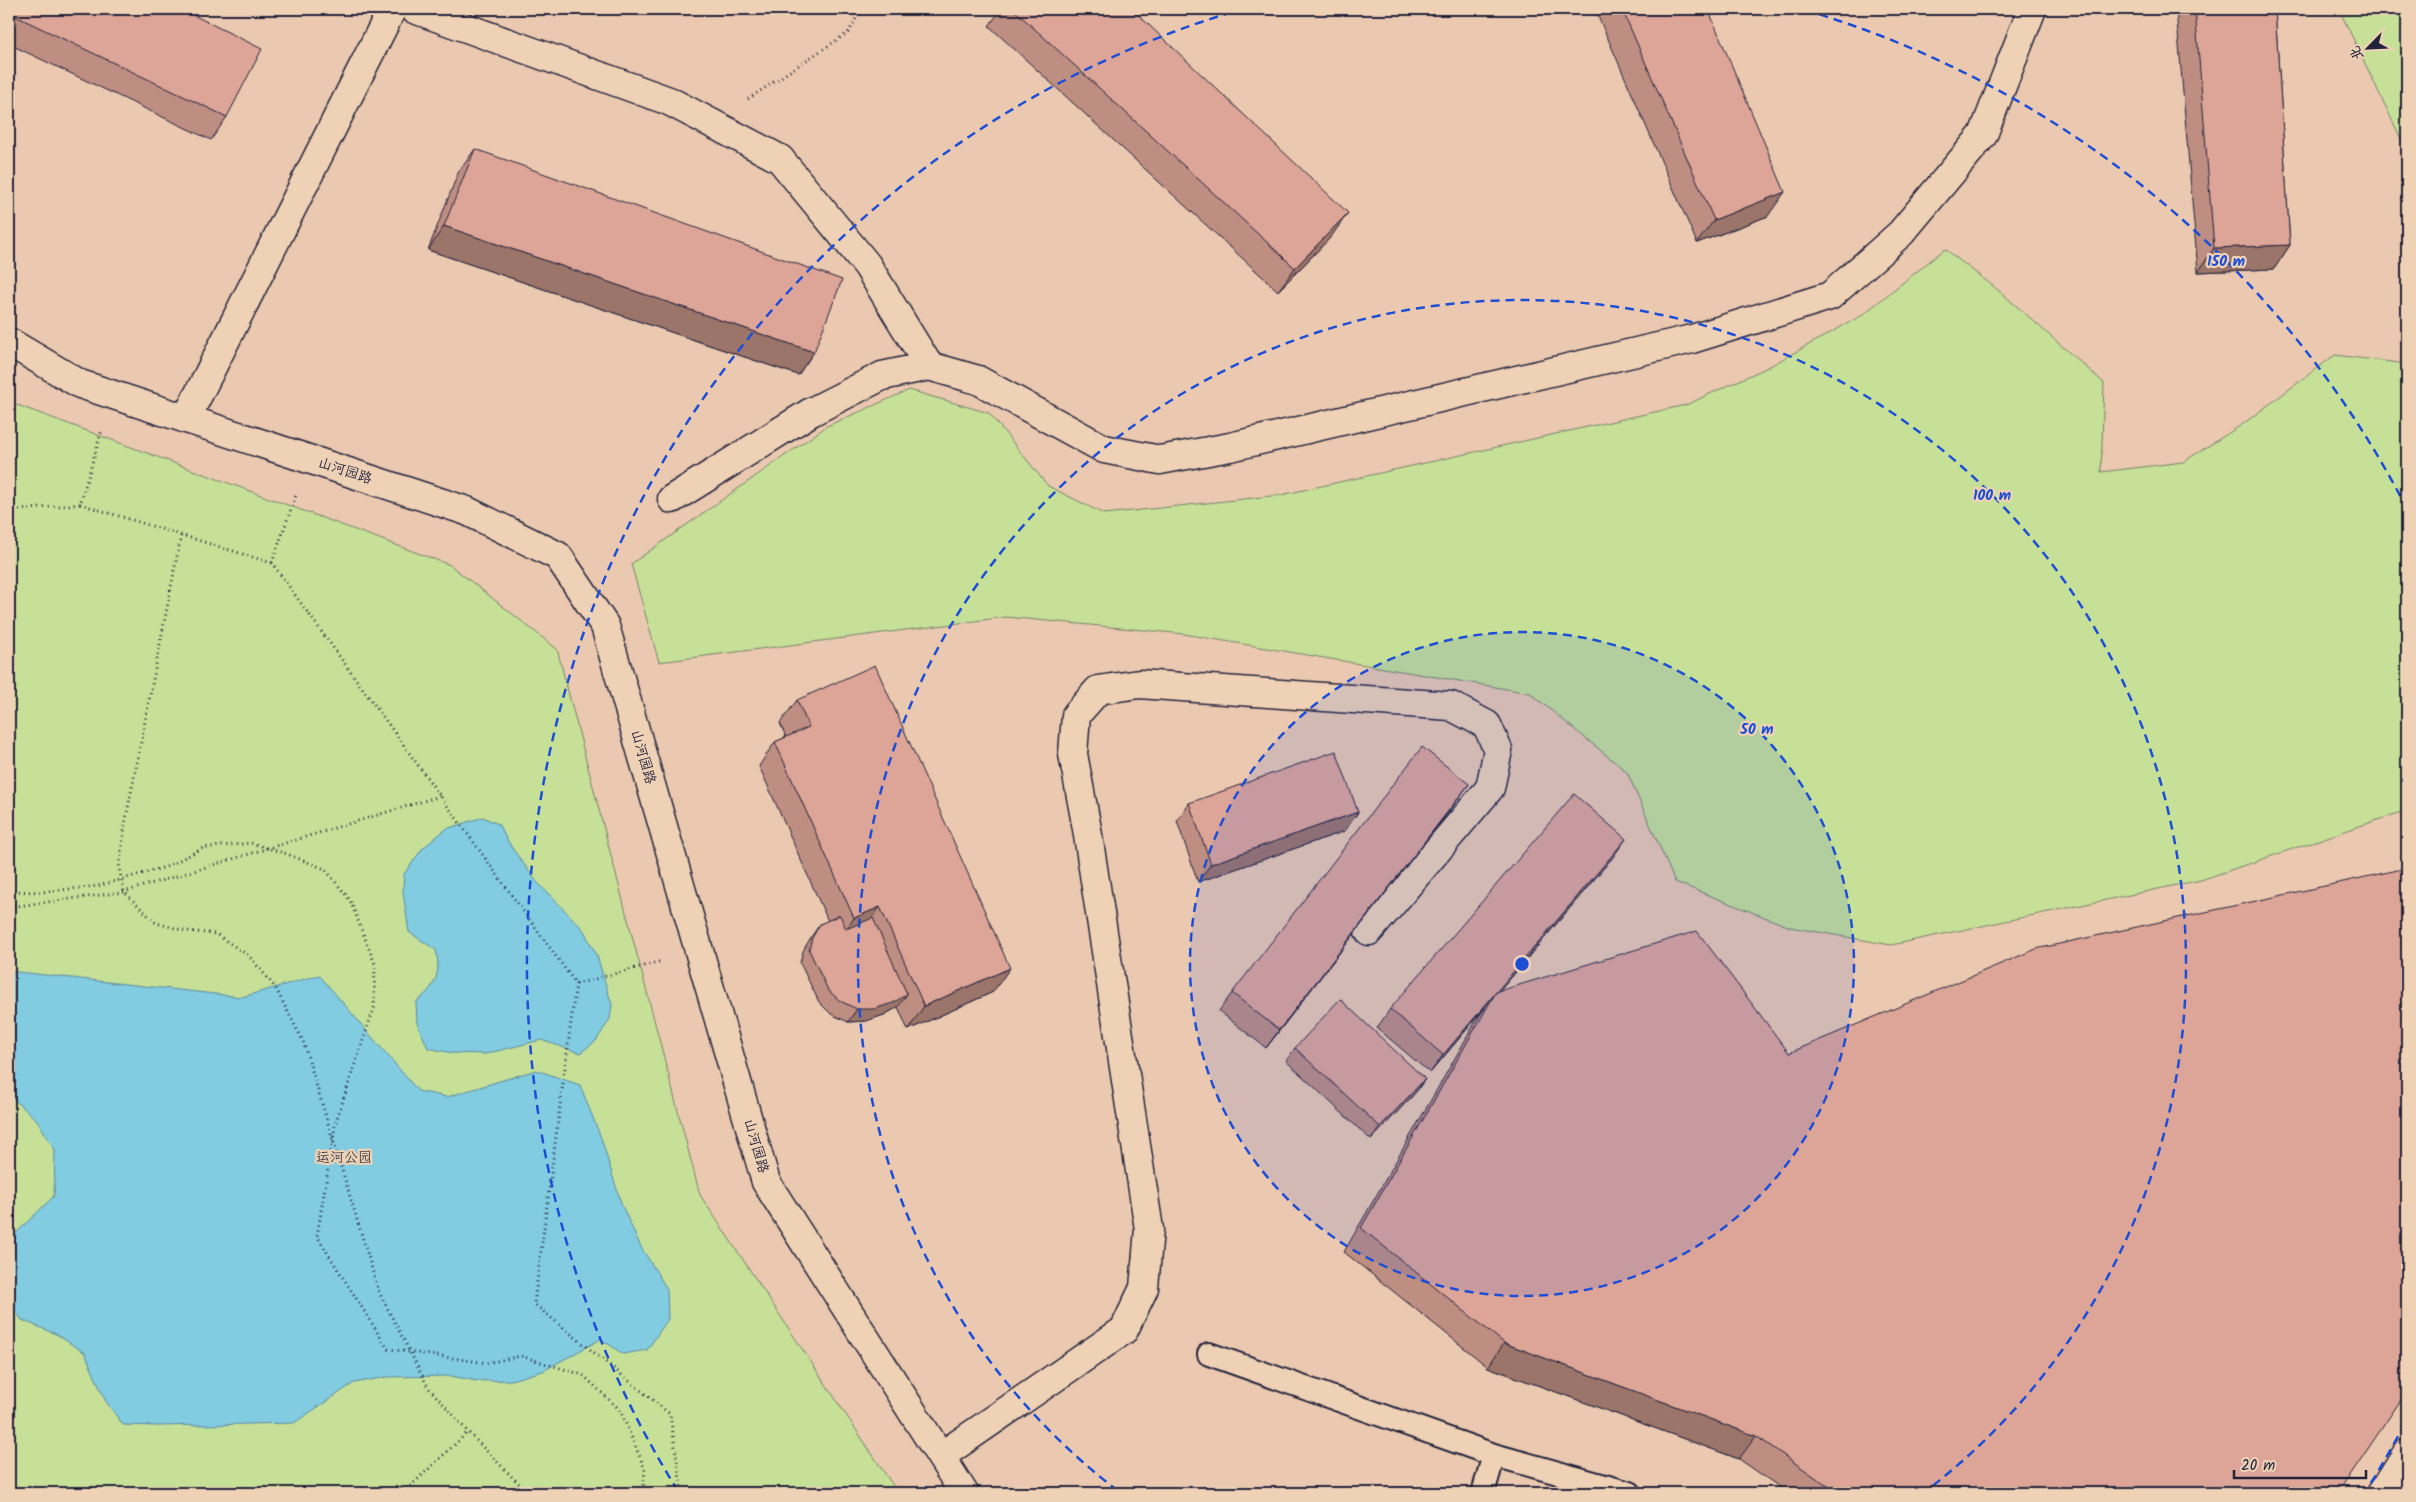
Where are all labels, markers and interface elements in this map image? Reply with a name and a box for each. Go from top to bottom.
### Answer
north arrow [2344,22,2394,72]
text: 北 [2344,42,2370,64]
text: 150 m [2207,250,2245,274]
street label: 山河园路 [315,452,375,490]
text: 100 m [1973,484,2011,508]
text: 50 m [1739,718,1774,742]
street label: 山河园路 [625,727,661,787]
centre of rings [1513,955,1531,973]
street label: 山河园路 [738,1116,774,1176]
park label: 运河公园 [316,1147,372,1169]
scale bar [2234,1447,2366,1479]
text: 20 m [2241,1454,2275,1478]

